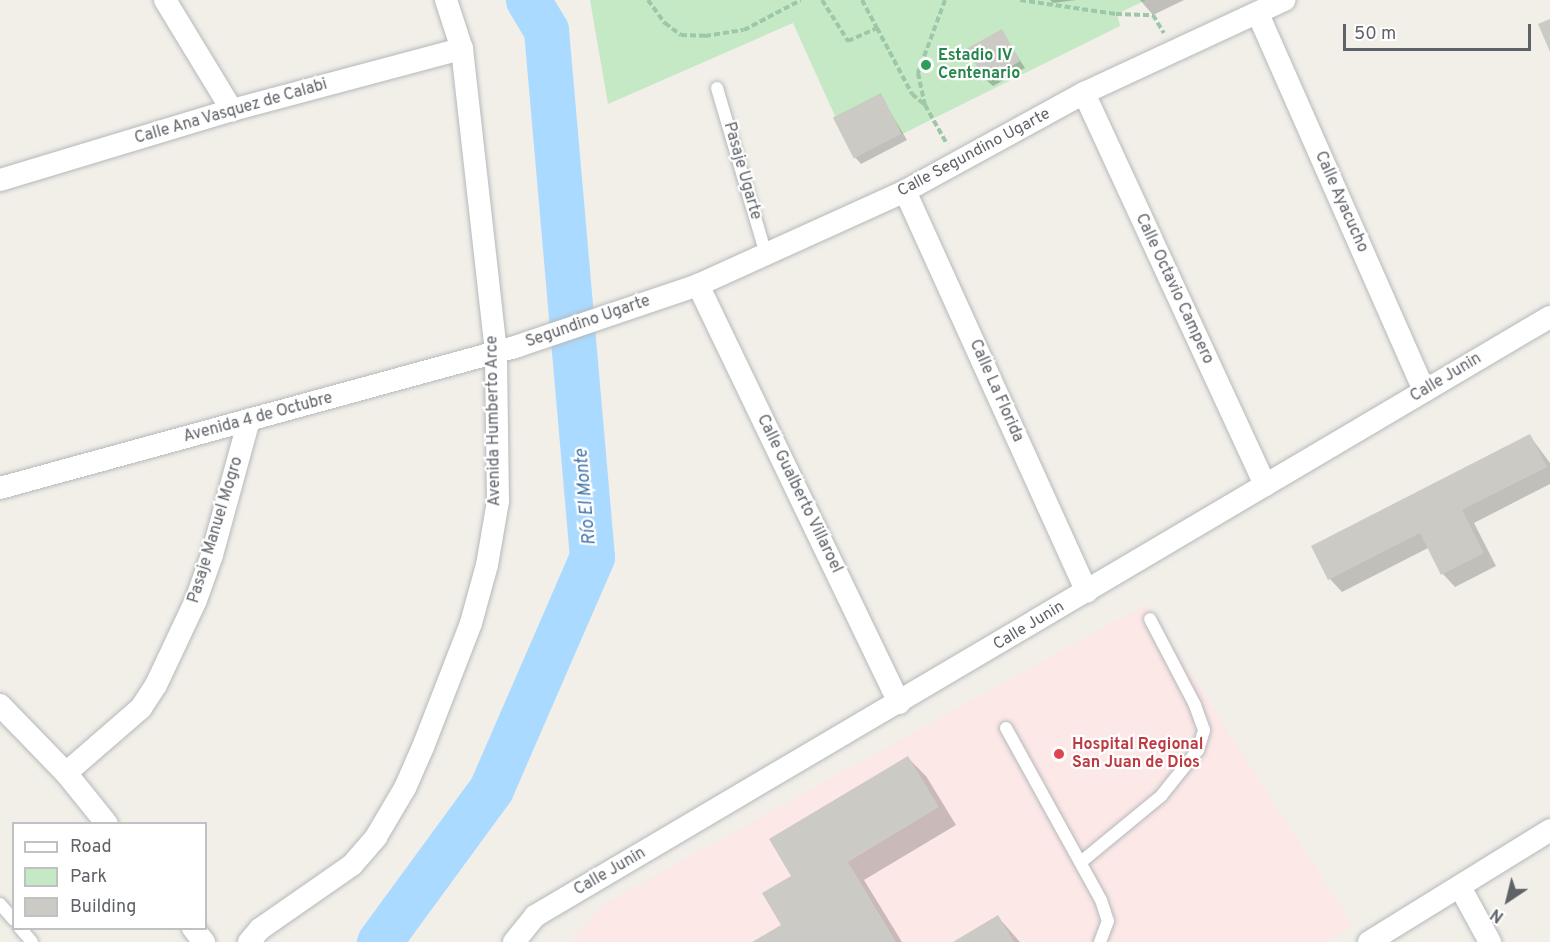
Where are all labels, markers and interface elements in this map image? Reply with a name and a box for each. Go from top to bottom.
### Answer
scale bar [1346,12,1534,50]
text: 50 m [1354,23,1396,46]
place label: Estadio IV Centenario [938,46,1020,84]
marker: Estadio IV Centenario [919,58,933,72]
street label: Calle Ana Vasquez de Calabi [132,75,330,149]
street label: Calle Segundino Ugarte [895,105,1053,201]
street label: Pasaje Ugarte [719,120,765,222]
street label: Calle Ayacucho [1310,148,1372,256]
street label: Calle Octavio Campero [1131,211,1217,367]
street label: Segundino Ugarte [523,292,653,352]
street label: Avenida Humberto Arce [483,335,505,507]
street label: Calle La Florida [965,337,1027,445]
street label: Calle Junin [1407,349,1485,407]
street label: Avenida 4 de Octubre [181,389,335,447]
street label: Calle Gualberto Villaroel [752,411,846,577]
water label: Río El Monte [572,448,602,546]
street label: Pasaje Manuel Mogro [185,454,247,606]
street label: Calle Junin [990,597,1068,655]
place label: Hospital Regional San Juan de Dios [1072,735,1203,773]
marker: Hospital Regional San Juan de Dios [1050,745,1068,763]
legend [12,822,207,930]
text: Road [70,836,112,859]
street label: Calle Junin [571,844,649,900]
text: Park [70,866,107,889]
north arrow [1478,870,1538,930]
text: Building [70,896,136,919]
text: N [1487,903,1508,926]

